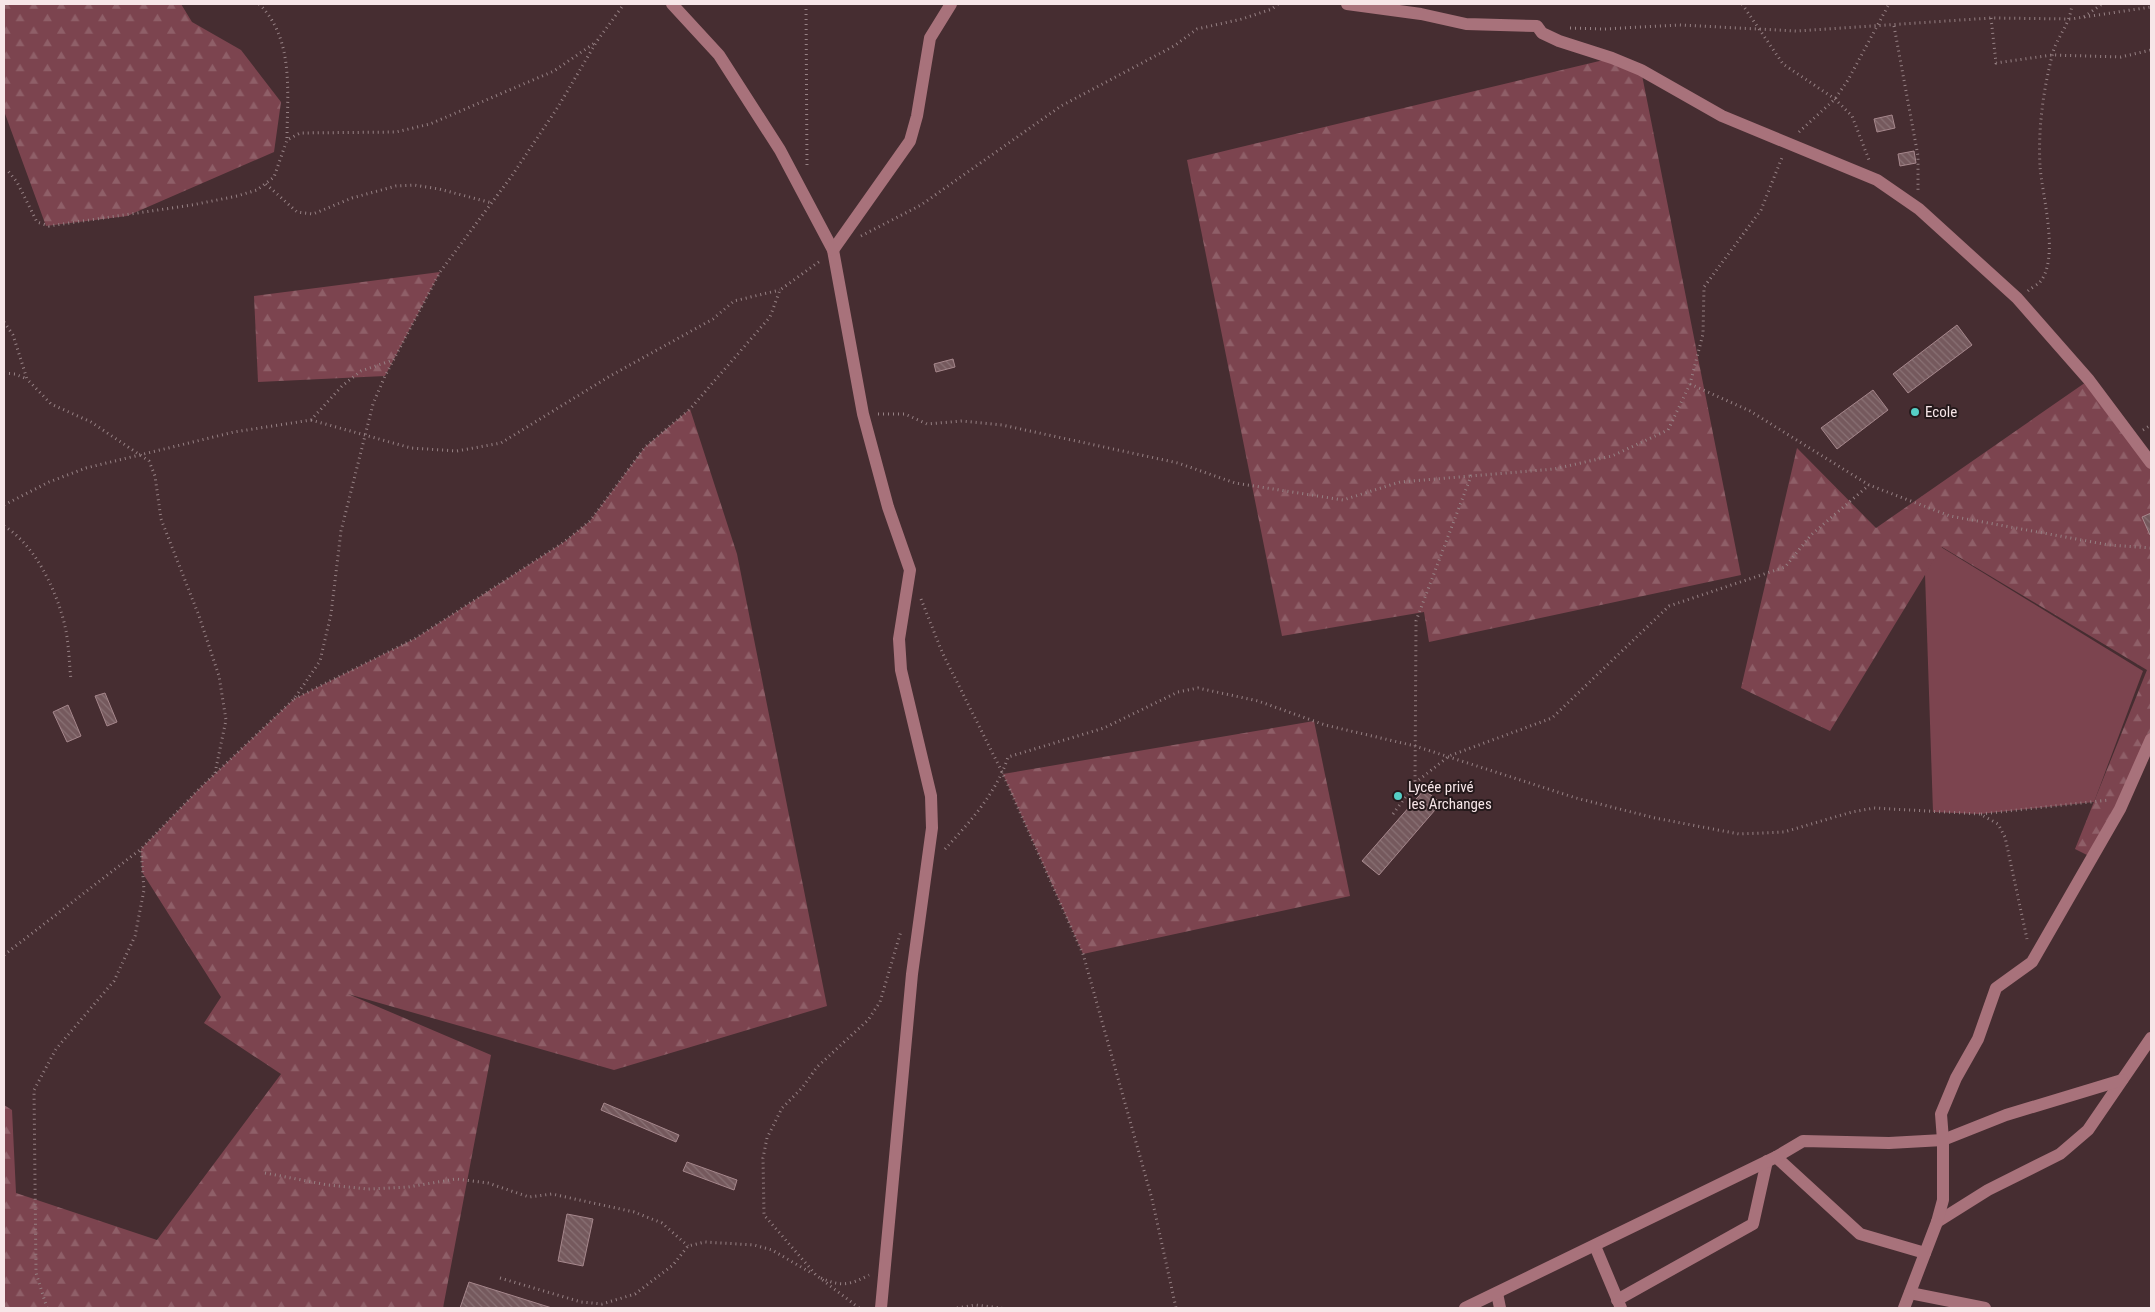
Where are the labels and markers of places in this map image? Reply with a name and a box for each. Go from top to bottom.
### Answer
place label: Ecole [1925,403,1957,421]
marker: Ecole [1909,406,1921,418]
place label: Lycée privé les Archanges [1408,778,1492,813]
marker: Lycée privé les Archanges [1392,790,1404,802]

